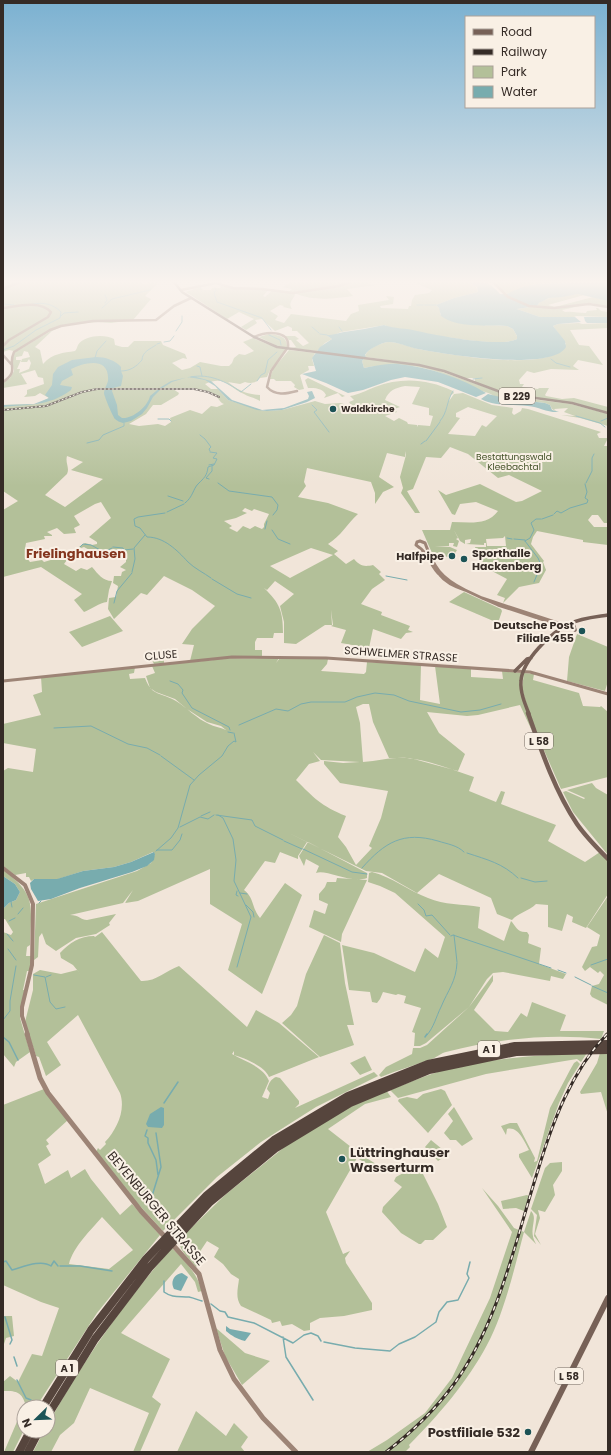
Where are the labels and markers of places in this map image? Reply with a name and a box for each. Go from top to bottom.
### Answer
place label: Waldkirche [341,403,395,415]
marker: Waldkirche [328,404,338,414]
place label: Sporthalle Hackenberg [472,545,542,574]
place label: Halfpipe [396,548,444,564]
marker: Halfpipe [447,551,457,561]
marker: Sporthalle Hackenberg [459,554,469,564]
place label: Deutsche Post Filiale 455 [494,617,575,646]
marker: Deutsche Post Filiale 455 [577,626,587,636]
place label: Lüttringhauser Wasserturm [350,1143,450,1177]
marker: Lüttringhauser Wasserturm [337,1154,347,1164]
place label: Postfiliale 532 [428,1423,521,1442]
marker: Postfiliale 532 [523,1427,533,1437]

